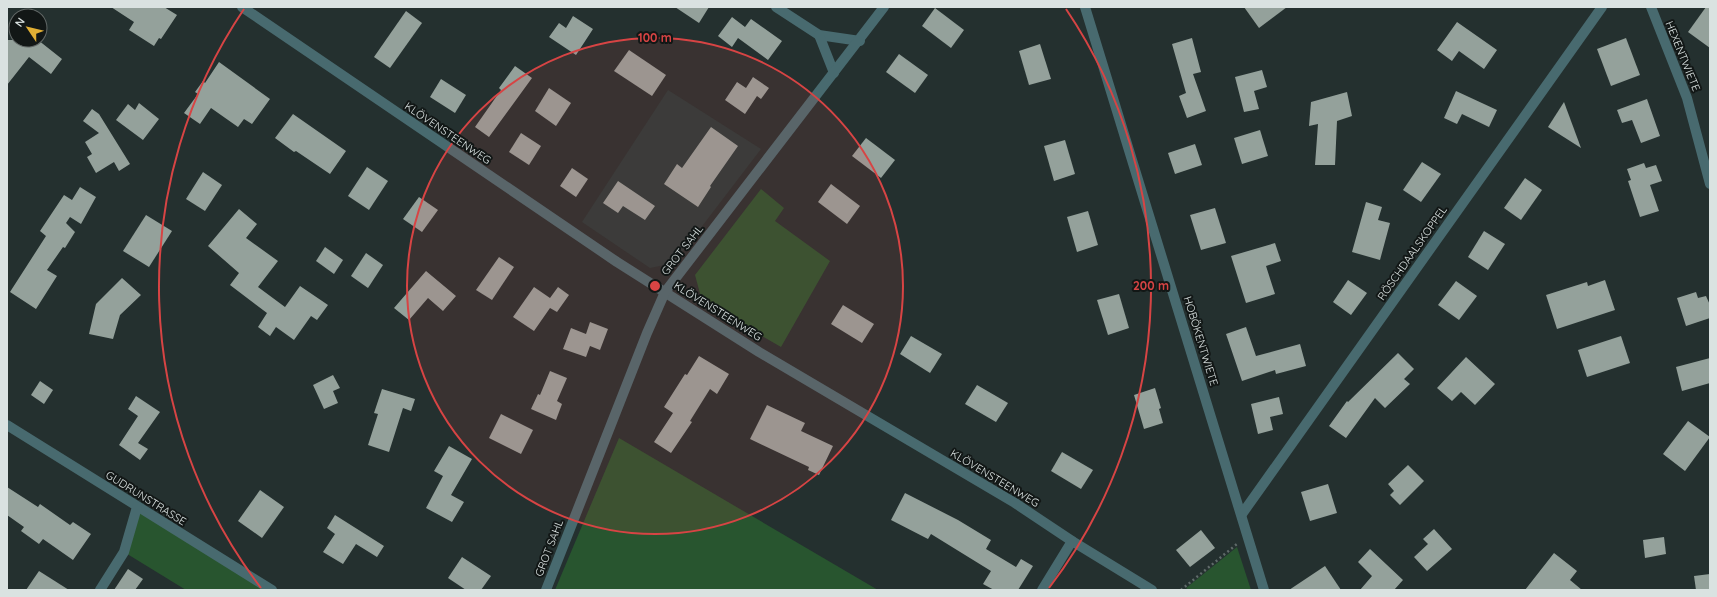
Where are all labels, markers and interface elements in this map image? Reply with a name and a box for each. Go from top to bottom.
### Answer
north arrow [8,8,48,48]
text: N [12,15,28,30]
street label: HEXENTWIETE [1663,19,1703,93]
text: 100 m [638,30,672,45]
street label: KLÖVENSTEENWEG [402,99,494,167]
street label: RÖSCHDAALSKOPPEL [1374,203,1450,303]
street label: GROT SAHL [658,222,706,278]
street label: KLÖVENSTEENWEG [671,278,765,344]
text: 200 m [1133,278,1169,293]
centre of rings [648,279,662,293]
street label: HOBÖKENTWIETE [1181,295,1221,387]
street label: KLÖVENSTEENWEG [948,446,1042,510]
street label: GUDRUNSTRASSE [103,468,189,528]
street label: GROT SAHL [532,517,566,578]

